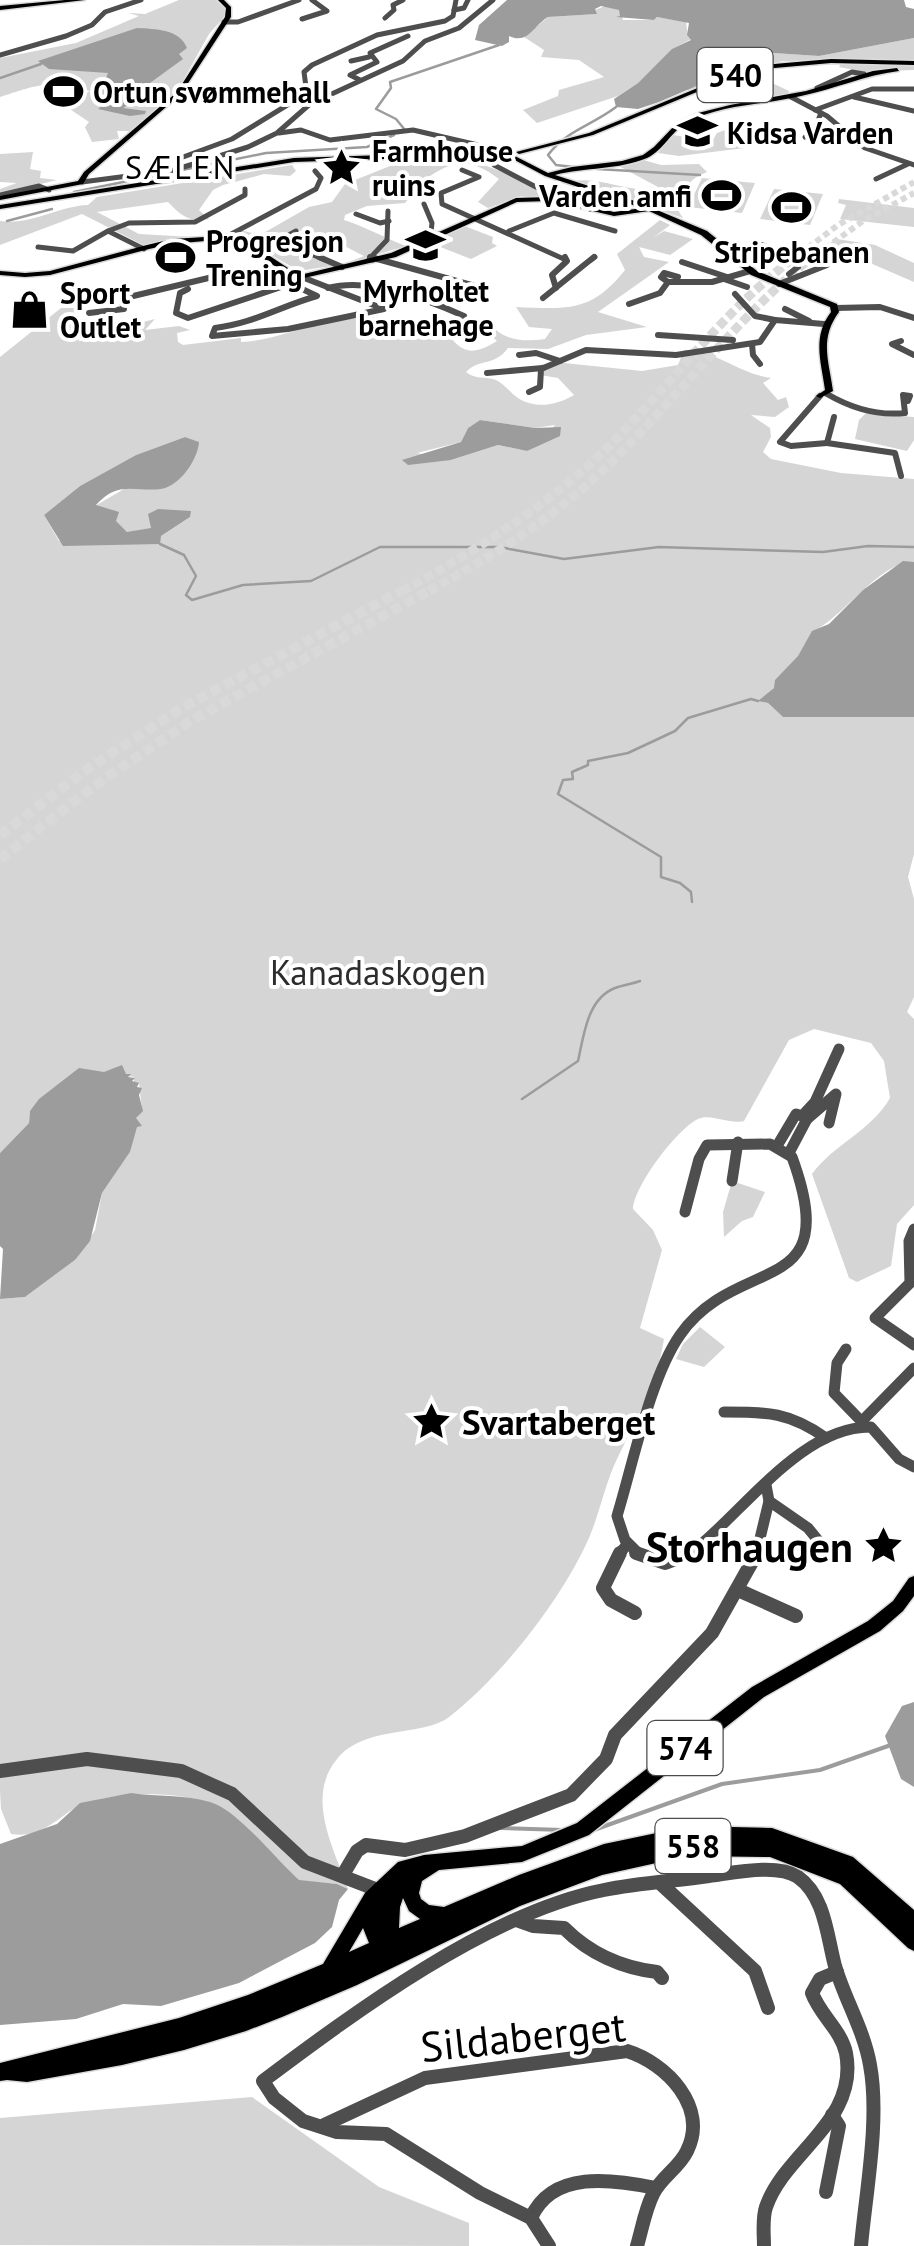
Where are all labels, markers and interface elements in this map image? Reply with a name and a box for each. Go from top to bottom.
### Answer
road number: 540 [698,48,772,102]
sports icon: Ortun svømmehall [42,70,84,112]
place label: Ortun svømmehall [93,72,331,111]
school or university icon: Kidsa Varden [676,111,718,153]
place label: Kidsa Varden [727,113,894,152]
place label: Farmhouse ruins [372,131,513,204]
district label: SÆLEN [125,146,237,188]
place icon: Farmhouse ruins [321,146,363,188]
sports icon: Varden amfi [701,174,743,216]
place label: Varden amfi [538,176,692,215]
sports icon: Stripebanen [771,186,813,228]
place label: Progresjon Trening [206,221,344,294]
school or university icon: Myrholtet barnehage [405,225,447,267]
place label: Stripebanen [714,232,870,271]
sports icon: Progresjon Trening [155,236,197,278]
place label: Myrholtet barnehage [358,271,494,344]
place label: Sport Outlet [60,273,142,346]
shop icon: Sport Outlet [9,288,51,330]
park label: Kanadaskogen [270,949,486,995]
place label: Svartaberget [462,1399,656,1445]
place icon: Svartaberget [411,1401,453,1443]
place label: Storhaugen [646,1519,853,1574]
place icon: Storhaugen [862,1525,904,1567]
road number: 574 [648,1721,722,1775]
road number: 558 [656,1819,730,1873]
street label: Sildaberget [418,1998,628,2074]

